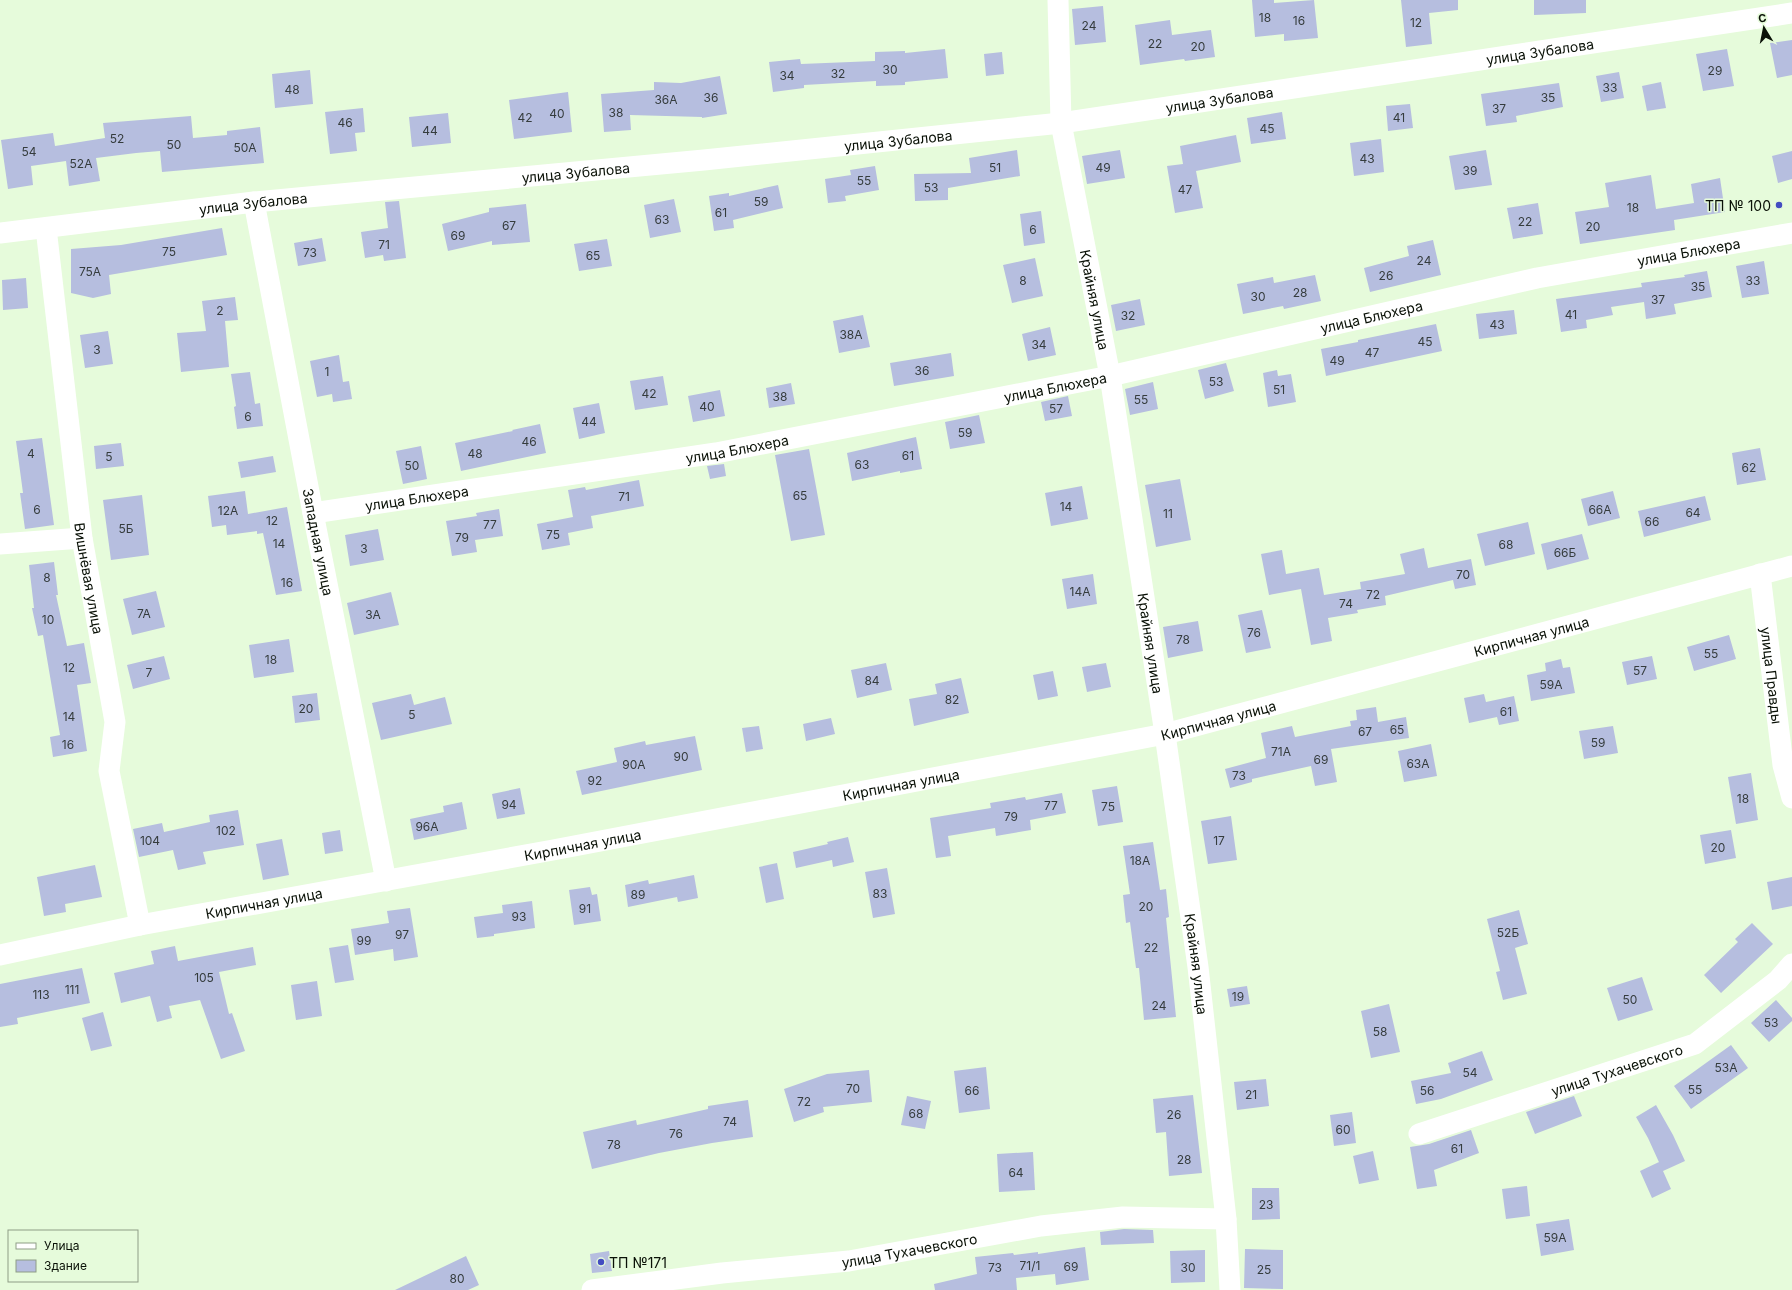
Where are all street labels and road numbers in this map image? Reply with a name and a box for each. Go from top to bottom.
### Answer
street label: улица Зубалова [1485,34,1595,67]
street label: улица Зубалова [1164,83,1274,116]
street label: улица Зубалова [843,126,953,154]
street label: улица Зубалова [521,158,631,185]
street label: улица Зубалова [198,189,308,217]
street label: улица Блюхера [1636,234,1742,269]
street label: Крайняя улица [1077,248,1113,351]
street label: улица Блюхера [1319,296,1424,336]
street label: улица Блюхера [1002,368,1108,405]
street label: улица Блюхера [684,431,790,466]
street label: улица Блюхера [364,481,470,514]
street label: Западная улица [300,487,338,597]
street label: Вишнёвая улица [72,522,108,635]
street label: Крайняя улица [1135,591,1167,695]
street label: Кирпичная улица [1472,612,1591,659]
street label: улица Правды [1758,626,1786,725]
street label: Кирпичная улица [1159,696,1278,743]
street label: Кирпичная улица [841,765,961,803]
street label: Кирпичная улица [523,825,642,864]
street label: Кирпичная улица [204,884,324,921]
street label: Крайняя улица [1182,912,1212,1015]
street label: улица Тухачевского [1549,1040,1685,1099]
street label: улица Тухачевского [841,1229,978,1270]

